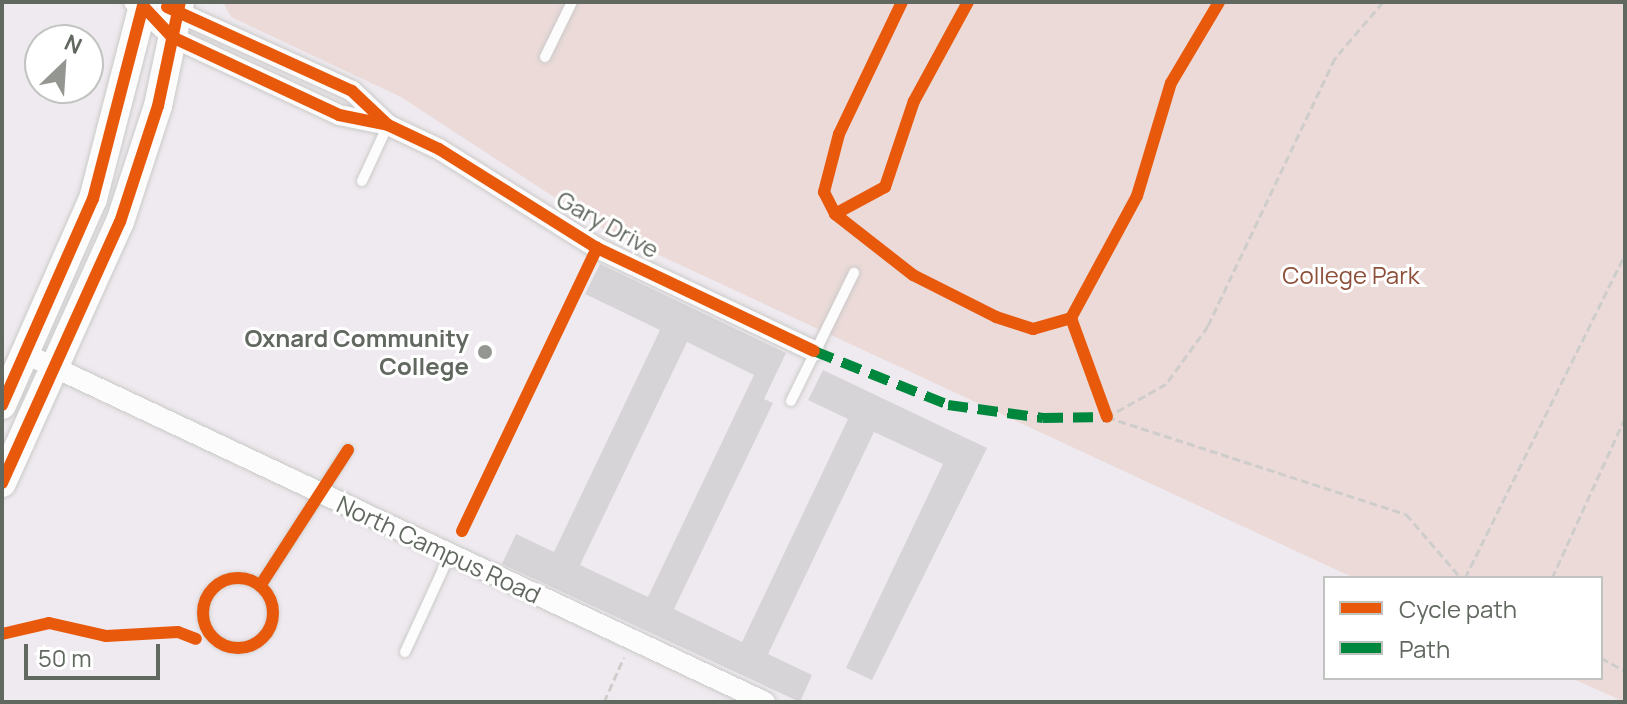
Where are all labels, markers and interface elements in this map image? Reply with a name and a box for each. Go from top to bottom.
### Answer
north arrow [24,24,104,104]
text: N [60,27,87,61]
street label: Gary Drive [552,184,664,264]
park label: College Park [1282,261,1420,289]
place label: Oxnard Community College [244,324,469,380]
marker: Oxnard Community College [476,343,494,361]
street label: North Campus Road [333,489,545,609]
legend [1323,576,1603,680]
text: Cycle path [1399,592,1517,625]
scale bar [28,628,164,678]
text: Path [1399,632,1450,665]
text: 50 m [38,641,92,674]

